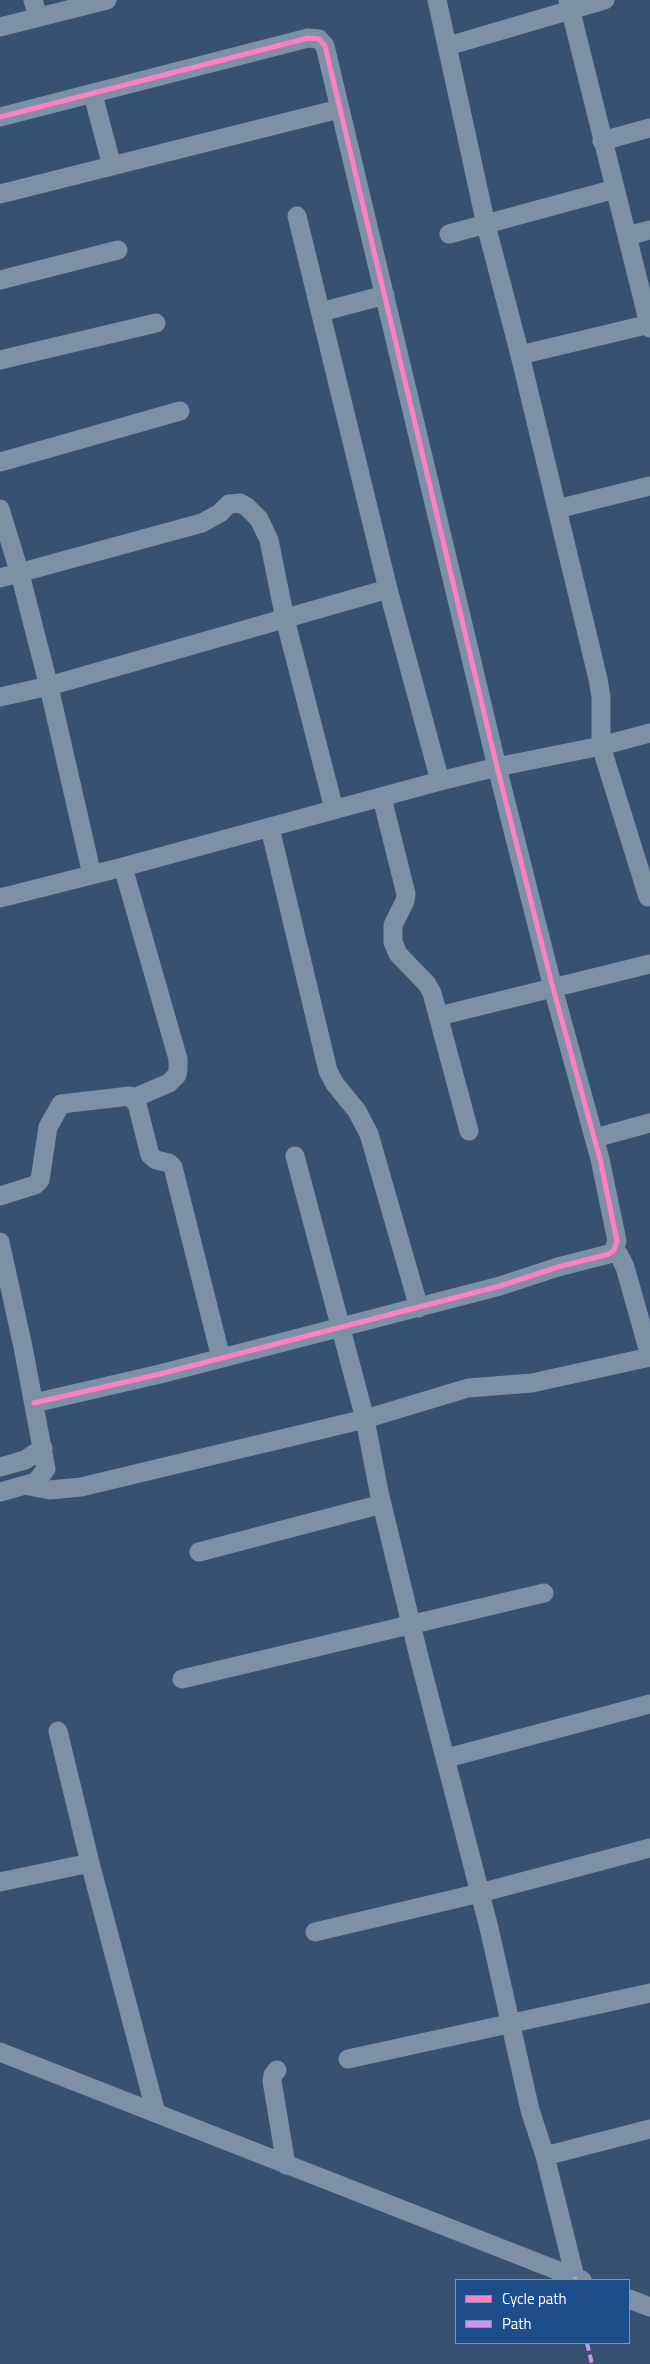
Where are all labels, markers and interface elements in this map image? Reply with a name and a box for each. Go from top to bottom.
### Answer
legend [455,2279,630,2344]
text: Cycle path [502,2287,567,2310]
text: Path [502,2312,532,2335]

